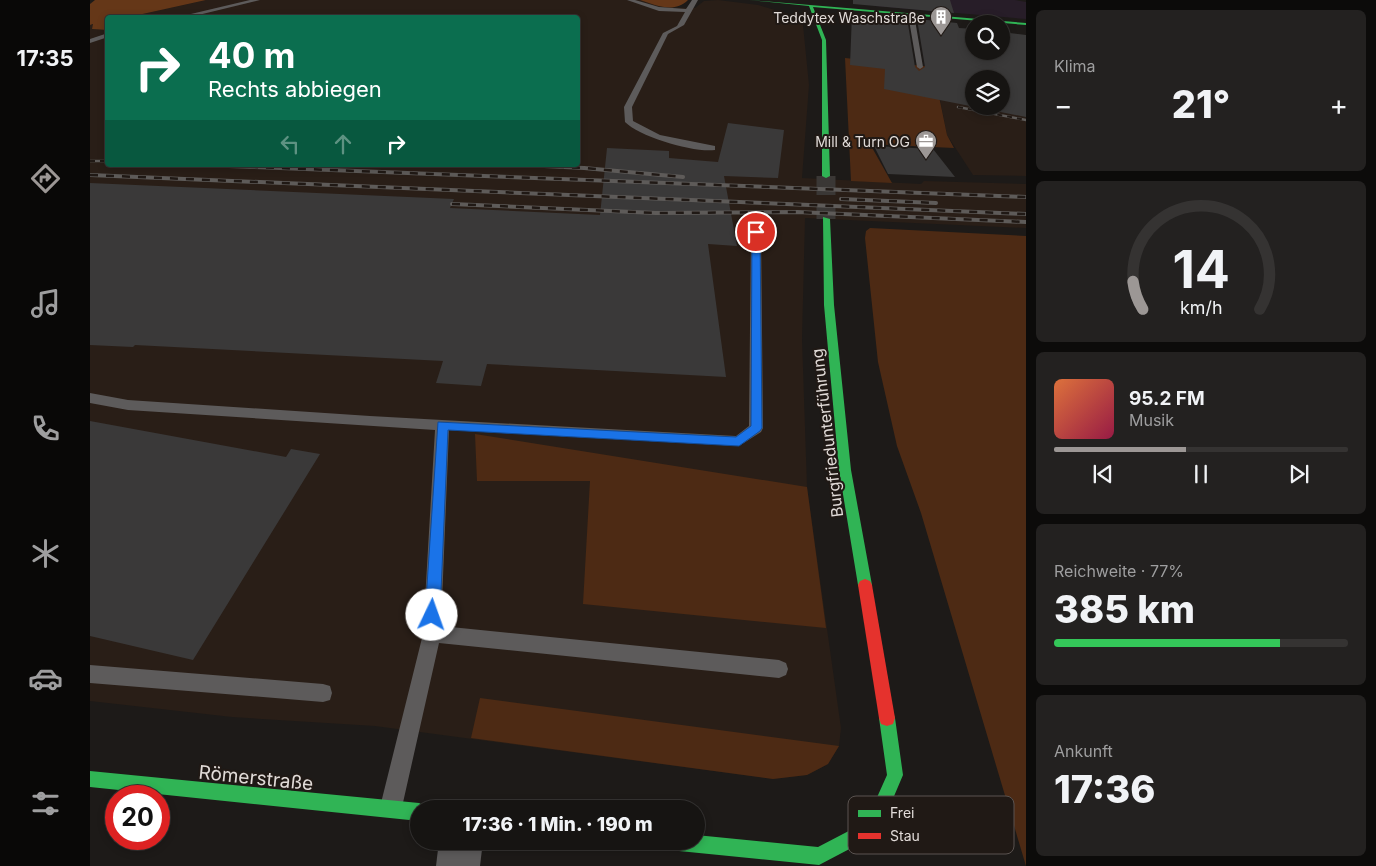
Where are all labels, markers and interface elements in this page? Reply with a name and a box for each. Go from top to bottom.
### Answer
building icon: Teddytex Waschstraße [929,5,953,36]
place label: Teddytex Waschstraße [773,9,925,26]
map controls [965,15,1010,115]
button: search [965,15,1010,60]
text: 40 m [208,34,296,76]
icon: right [125,35,190,100]
text: 17:35 [16,45,74,71]
text: Klima [1054,56,1096,76]
button: layers [965,70,1010,115]
text: Rechts abbiegen [208,76,382,102]
text: 21° [1172,81,1230,127]
text: − [1054,88,1073,122]
text: + [1329,88,1348,122]
office icon: Mill & Turn OG [914,129,938,160]
icon: left [276,130,304,158]
icon: ahead [329,130,357,158]
icon: right [382,130,410,158]
place label: Mill & Turn OG [815,133,910,150]
icon: directions [28,161,63,196]
pin [735,211,777,253]
icon: arrive [742,218,770,246]
text: 14 [1172,238,1230,301]
icon: music [28,286,63,321]
text: km/h [1180,297,1222,318]
street label: Burgfriedunterführung [807,347,847,519]
text: 95.2 FM [1129,387,1205,410]
text: Musik [1129,410,1174,430]
icon: phone [28,411,63,446]
icon: previous [1089,460,1117,488]
icon: pause [1187,460,1215,488]
icon: next [1285,460,1313,488]
icon: climate [28,536,63,571]
text: Reichweite · 77% [1054,561,1184,581]
text: 385 km [1054,586,1195,632]
position arrow [405,588,457,640]
icon: car [28,661,63,696]
text: Ankunft [1054,741,1113,761]
street label: Römerstraße [198,761,314,795]
text: 17:36 [1054,766,1155,812]
speed limit sign: 20 [105,785,170,850]
icon: filters [28,786,63,821]
legend [848,796,1014,854]
text: Frei [890,804,914,821]
text: 17:36 · 1 Min. · 190 m [462,813,653,836]
text: Stau [890,827,920,844]

